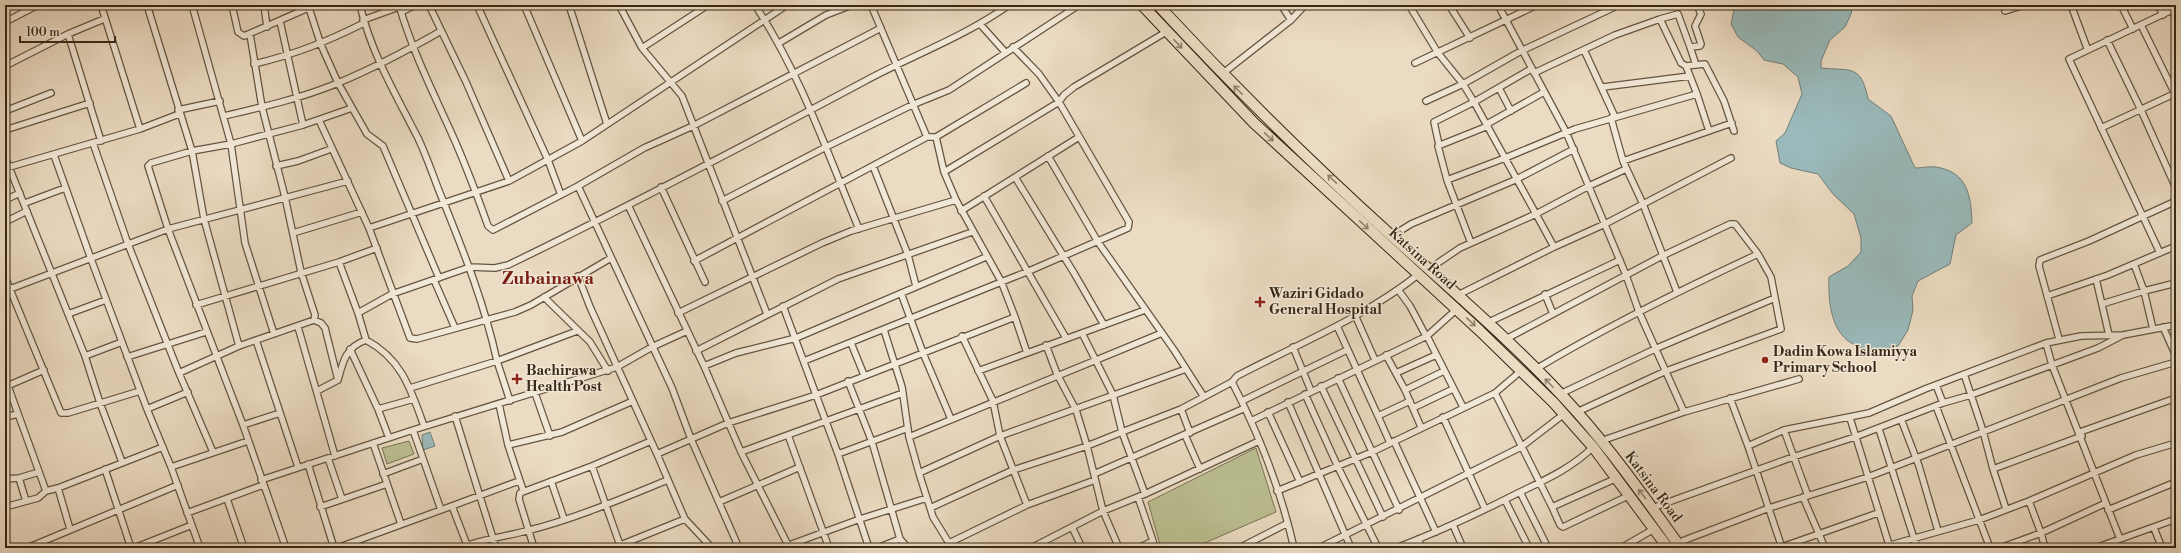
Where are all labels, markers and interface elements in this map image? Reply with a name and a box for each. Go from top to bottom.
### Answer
scale bar [20,18,115,44]
text: 100 m [26,25,60,40]
one-way arrow [1173,39,1183,49]
one-way arrow [1233,85,1243,95]
one-way arrow [1264,132,1274,142]
one-way arrow [1327,175,1337,184]
one-way arrow [1359,221,1369,230]
street label: Katsina Road [1385,224,1459,294]
district label: Zubainawa [502,267,594,290]
place label: Waziri Gidado General Hospital [1268,285,1382,319]
marker: Waziri Gidado General Hospital [1254,296,1266,308]
one-way arrow [1466,317,1476,327]
place label: Dadin Kowa Islamiyya Primary School [1773,343,1917,377]
marker: Dadin Kowa Islamiyya Primary School [1760,355,1770,365]
place label: Bachirawa Health Post [526,362,603,396]
marker: Bachirawa Health Post [511,373,523,385]
one-way arrow [1545,378,1554,388]
street label: Katsina Road [1620,448,1686,526]
one-way arrow [1637,488,1646,499]

